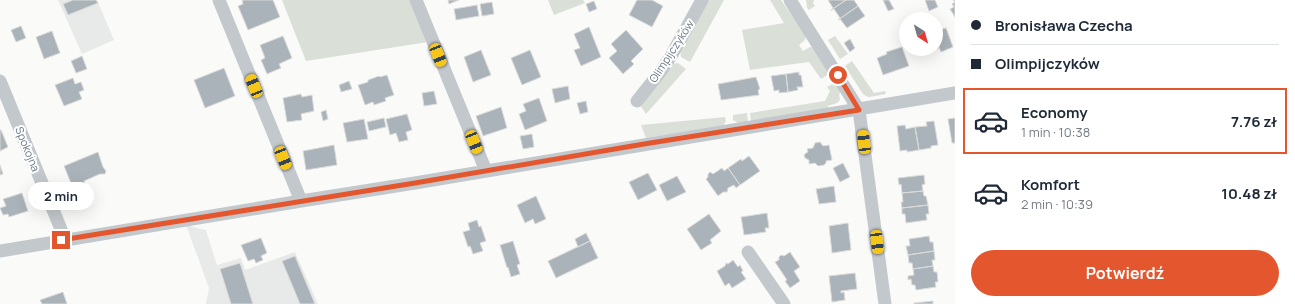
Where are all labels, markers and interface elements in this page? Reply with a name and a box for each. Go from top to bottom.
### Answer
north arrow [899,12,943,56]
map controls [899,12,943,56]
text: Bronisława Czecha [995,15,1133,36]
street label: Olimpijczyków [645,16,697,85]
car [428,42,448,68]
text: Olimpijczyków [995,53,1100,74]
route start [829,66,847,84]
car [244,73,264,99]
text: Economy [1021,102,1088,123]
icon: car [973,103,1009,139]
text: 7.76 zł [1231,111,1277,132]
text: 1 min · 10:38 [1021,123,1090,141]
street label: Spokojna [12,124,44,174]
car [464,129,484,155]
car [857,129,871,155]
car [273,145,293,171]
text: Komfort [1021,174,1080,195]
icon: car [973,175,1009,211]
callout: 2 min [28,182,94,210]
text: 10.48 zł [1221,183,1277,204]
text: 2 min [44,187,78,205]
text: 2 min · 10:39 [1021,195,1093,213]
car [870,229,884,255]
route end [52,231,70,249]
button: Potwierdź [971,250,1279,296]

